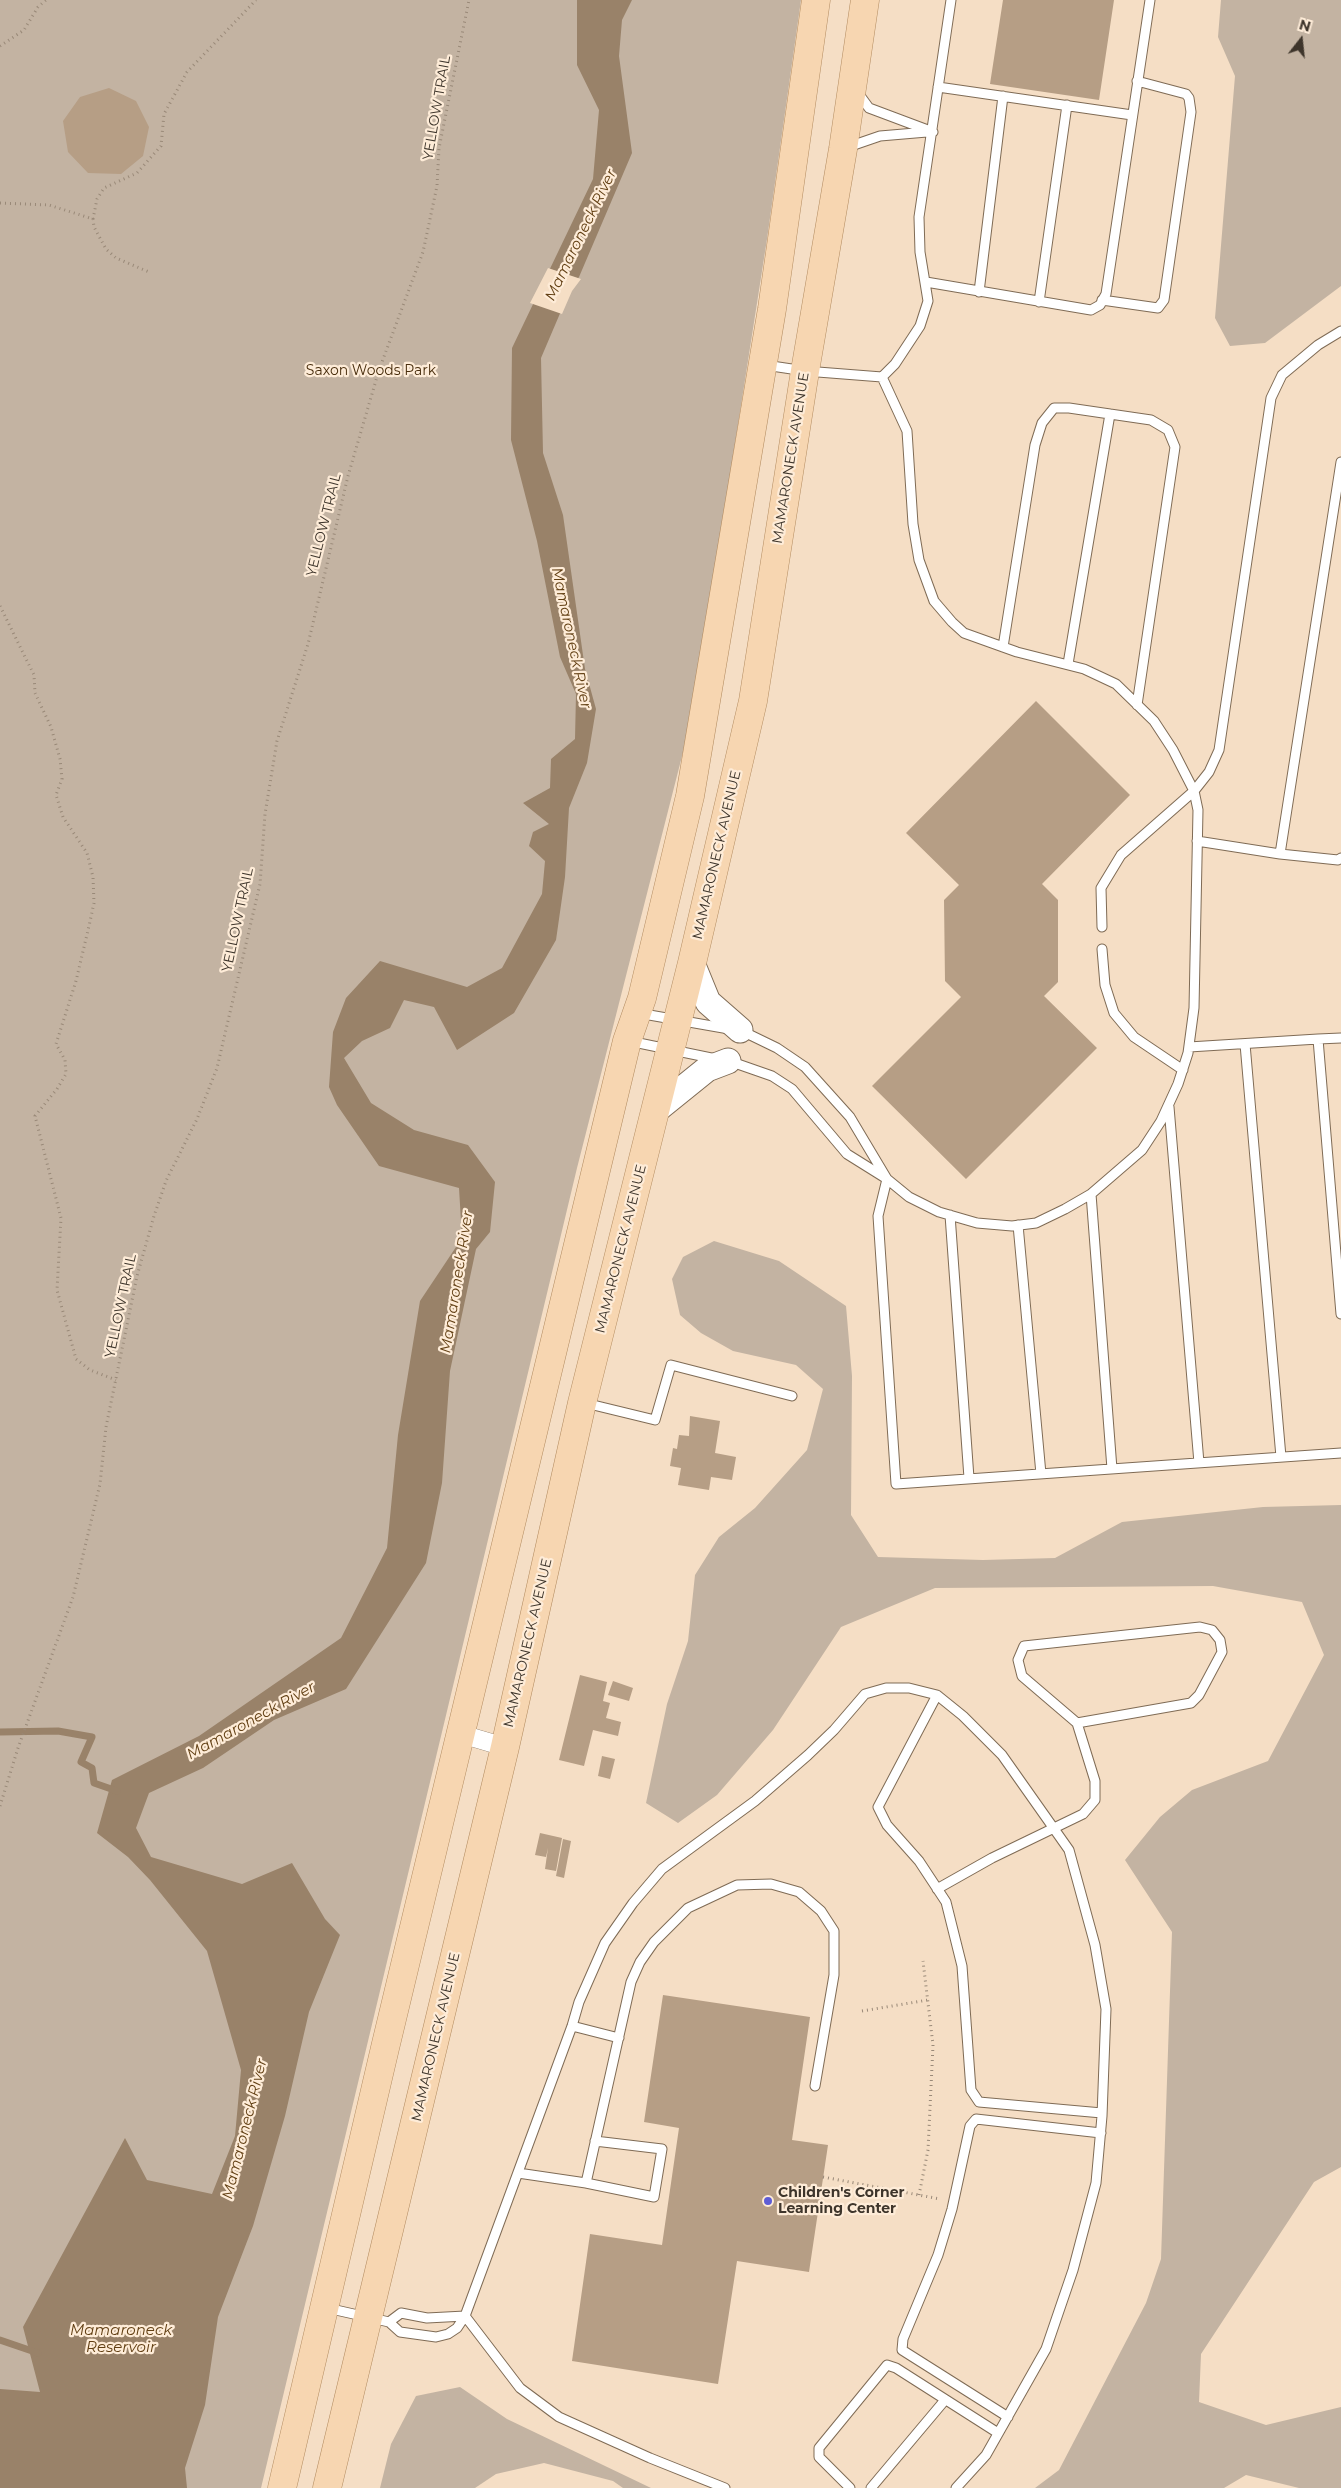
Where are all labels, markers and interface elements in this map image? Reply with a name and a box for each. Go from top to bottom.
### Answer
north arrow [1276,15,1326,65]
text: N [1297,15,1313,36]
street label: YELLOW TRAIL [420,55,454,161]
water label: Mamaroneck River [541,166,621,304]
park label: Saxon Woods Park [306,363,436,379]
street label: MAMARONECK AVENUE [769,371,813,545]
street label: YELLOW TRAIL [303,472,345,578]
water label: Mamaroneck River [547,566,595,710]
street label: MAMARONECK AVENUE [689,769,745,941]
street label: YELLOW TRAIL [219,867,257,973]
street label: MAMARONECK AVENUE [592,1163,650,1335]
water label: Mamaroneck River [437,1209,477,1355]
street label: YELLOW TRAIL [102,1253,140,1359]
street label: MAMARONECK AVENUE [500,1557,556,1729]
water label: Mamaroneck River [184,1678,318,1764]
street label: MAMARONECK AVENUE [408,1951,464,2123]
water label: Mamaroneck River [219,2057,271,2201]
place label: Children's Corner Learning Center [778,2185,905,2218]
marker: Children's Corner Learning Center [762,2195,774,2207]
water label: Mamaroneck Reservoir [70,2322,172,2357]

